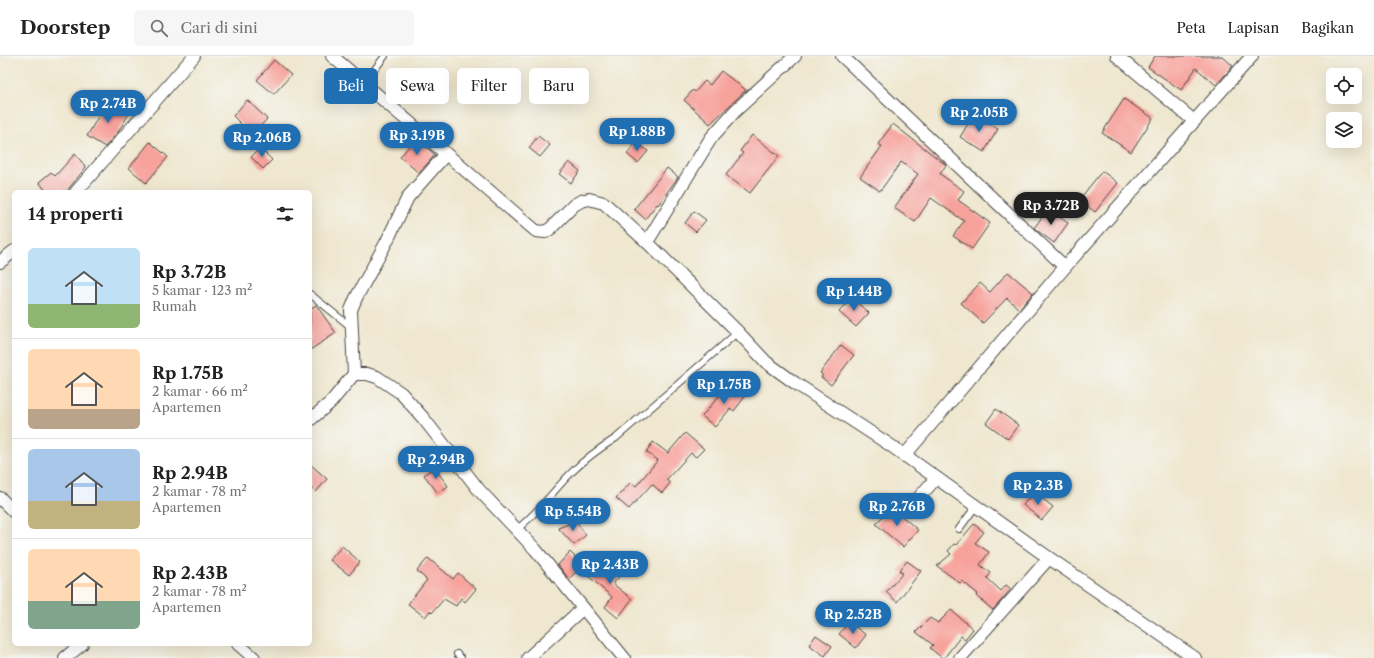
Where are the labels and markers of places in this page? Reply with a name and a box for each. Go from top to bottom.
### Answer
pin: Rp 2.74B [67,90,149,124]
pin: Rp 2.05B [938,99,1020,133]
pin: Rp 1.88B [596,118,678,152]
pin: Rp 3.19B [376,122,458,156]
pin: Rp 2.06B [221,124,303,158]
pin: Rp 3.72B [1010,192,1092,226]
pin: Rp 1.44B [813,278,895,312]
pin: Rp 1.75B [683,371,765,405]
pin: Rp 2.94B [395,446,477,480]
pin: Rp 2.3B [1001,472,1075,506]
pin: Rp 2.76B [856,493,938,527]
pin: Rp 5.54B [532,498,614,532]
pin: Rp 2.43B [569,551,651,585]
pin: Rp 2.52B [812,601,894,635]

